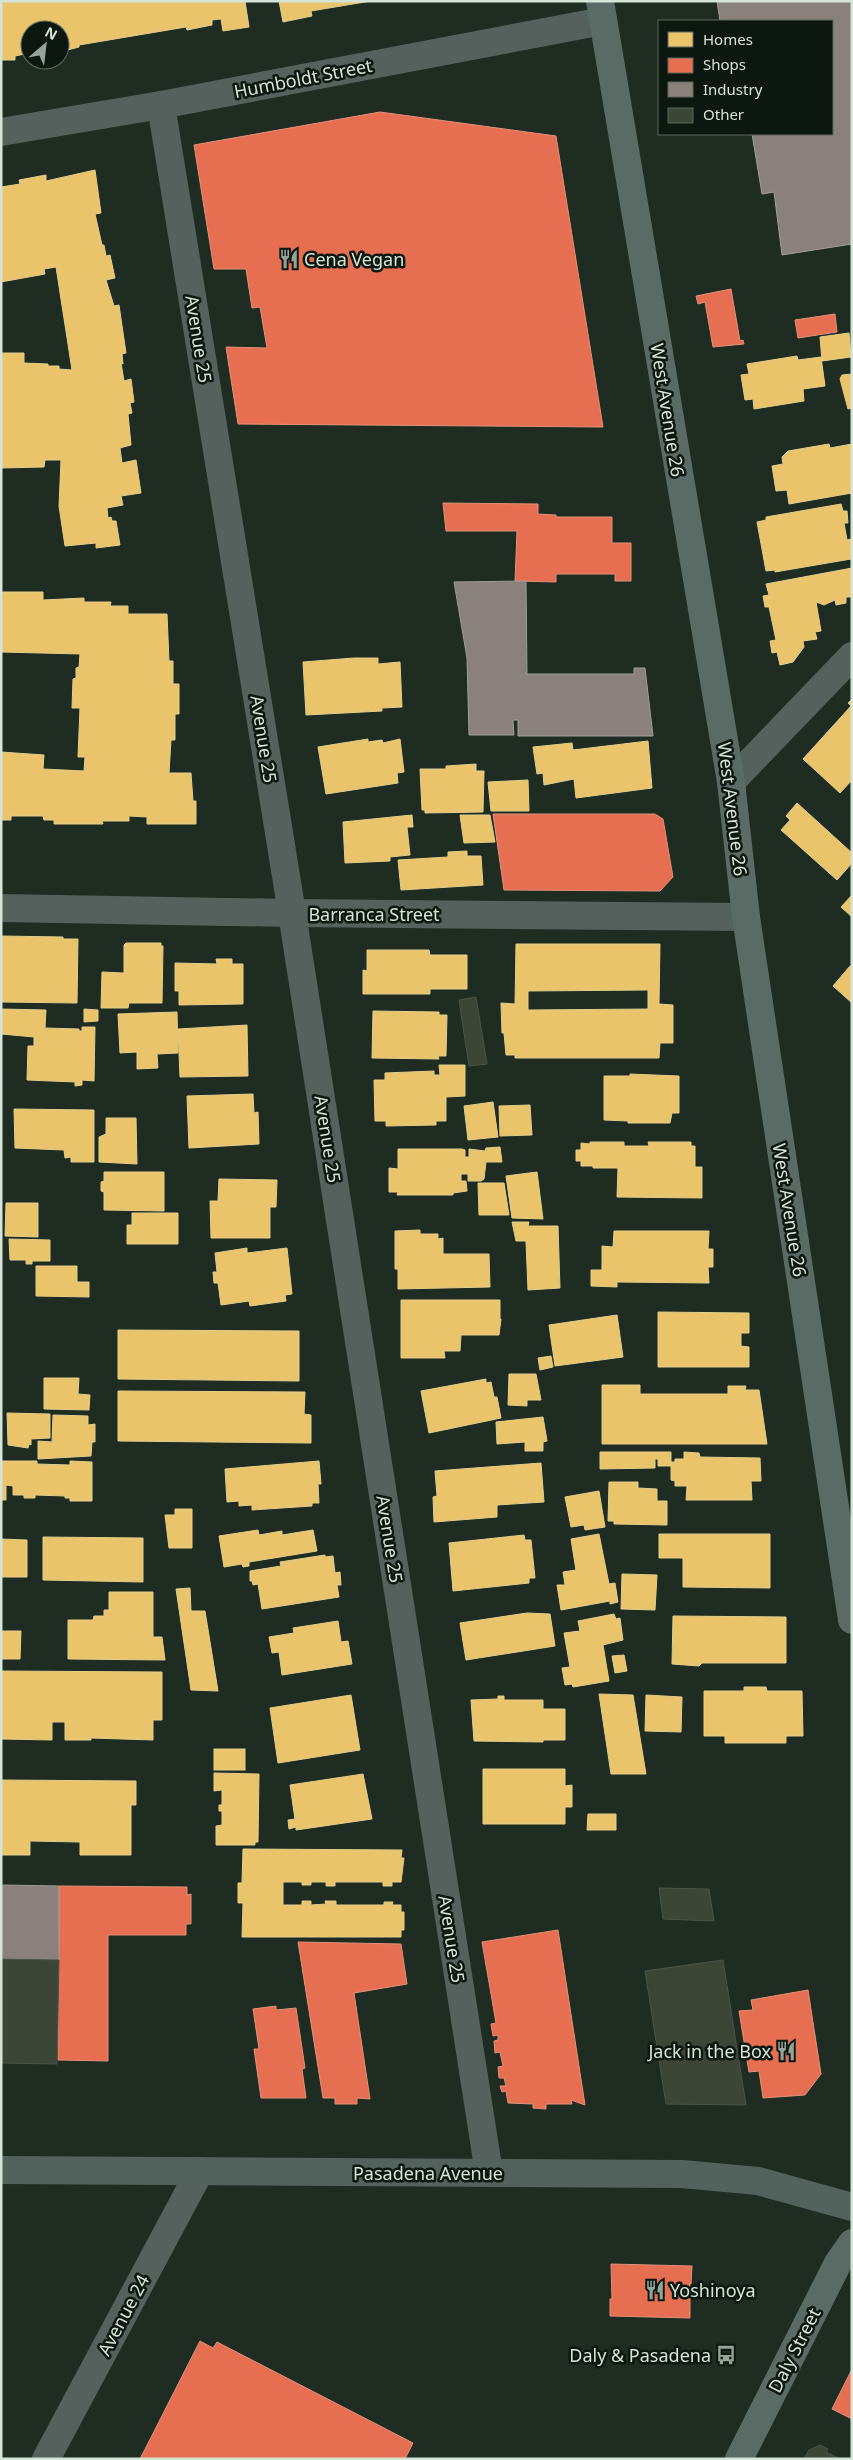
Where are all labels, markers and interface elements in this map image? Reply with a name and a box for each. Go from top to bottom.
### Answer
north arrow [20,20,70,70]
legend [658,20,833,135]
text: N [42,22,61,44]
text: Homes [703,29,753,49]
street label: Humboldt Street [232,53,375,103]
text: Shops [703,54,746,74]
text: Industry [703,79,763,99]
text: Other [703,104,744,124]
place label: Cena Vegan [304,247,404,271]
restaurant icon: Cena Vegan [278,248,300,270]
street label: Avenue 25 [180,293,218,385]
street label: West Avenue 26 [646,342,690,478]
street label: Avenue 25 [245,693,283,785]
street label: West Avenue 26 [713,741,753,877]
street label: Barranca Street [308,902,440,926]
street label: Avenue 25 [309,1093,347,1185]
street label: West Avenue 26 [768,1142,812,1278]
street label: Avenue 25 [371,1493,409,1585]
street label: Avenue 25 [433,1893,471,1985]
place label: Jack in the Box [646,2039,771,2063]
restaurant icon: Jack in the Box [775,2040,797,2062]
street label: Pasadena Avenue [353,2161,503,2185]
street label: Avenue 24 [92,2270,154,2360]
place label: Yoshinoya [670,2278,756,2302]
restaurant icon: Yoshinoya [644,2279,666,2301]
street label: Daly Street [762,2303,826,2396]
place label: Daly & Pasadena [569,2343,711,2367]
bus stop icon: Daly & Pasadena [715,2344,737,2366]

